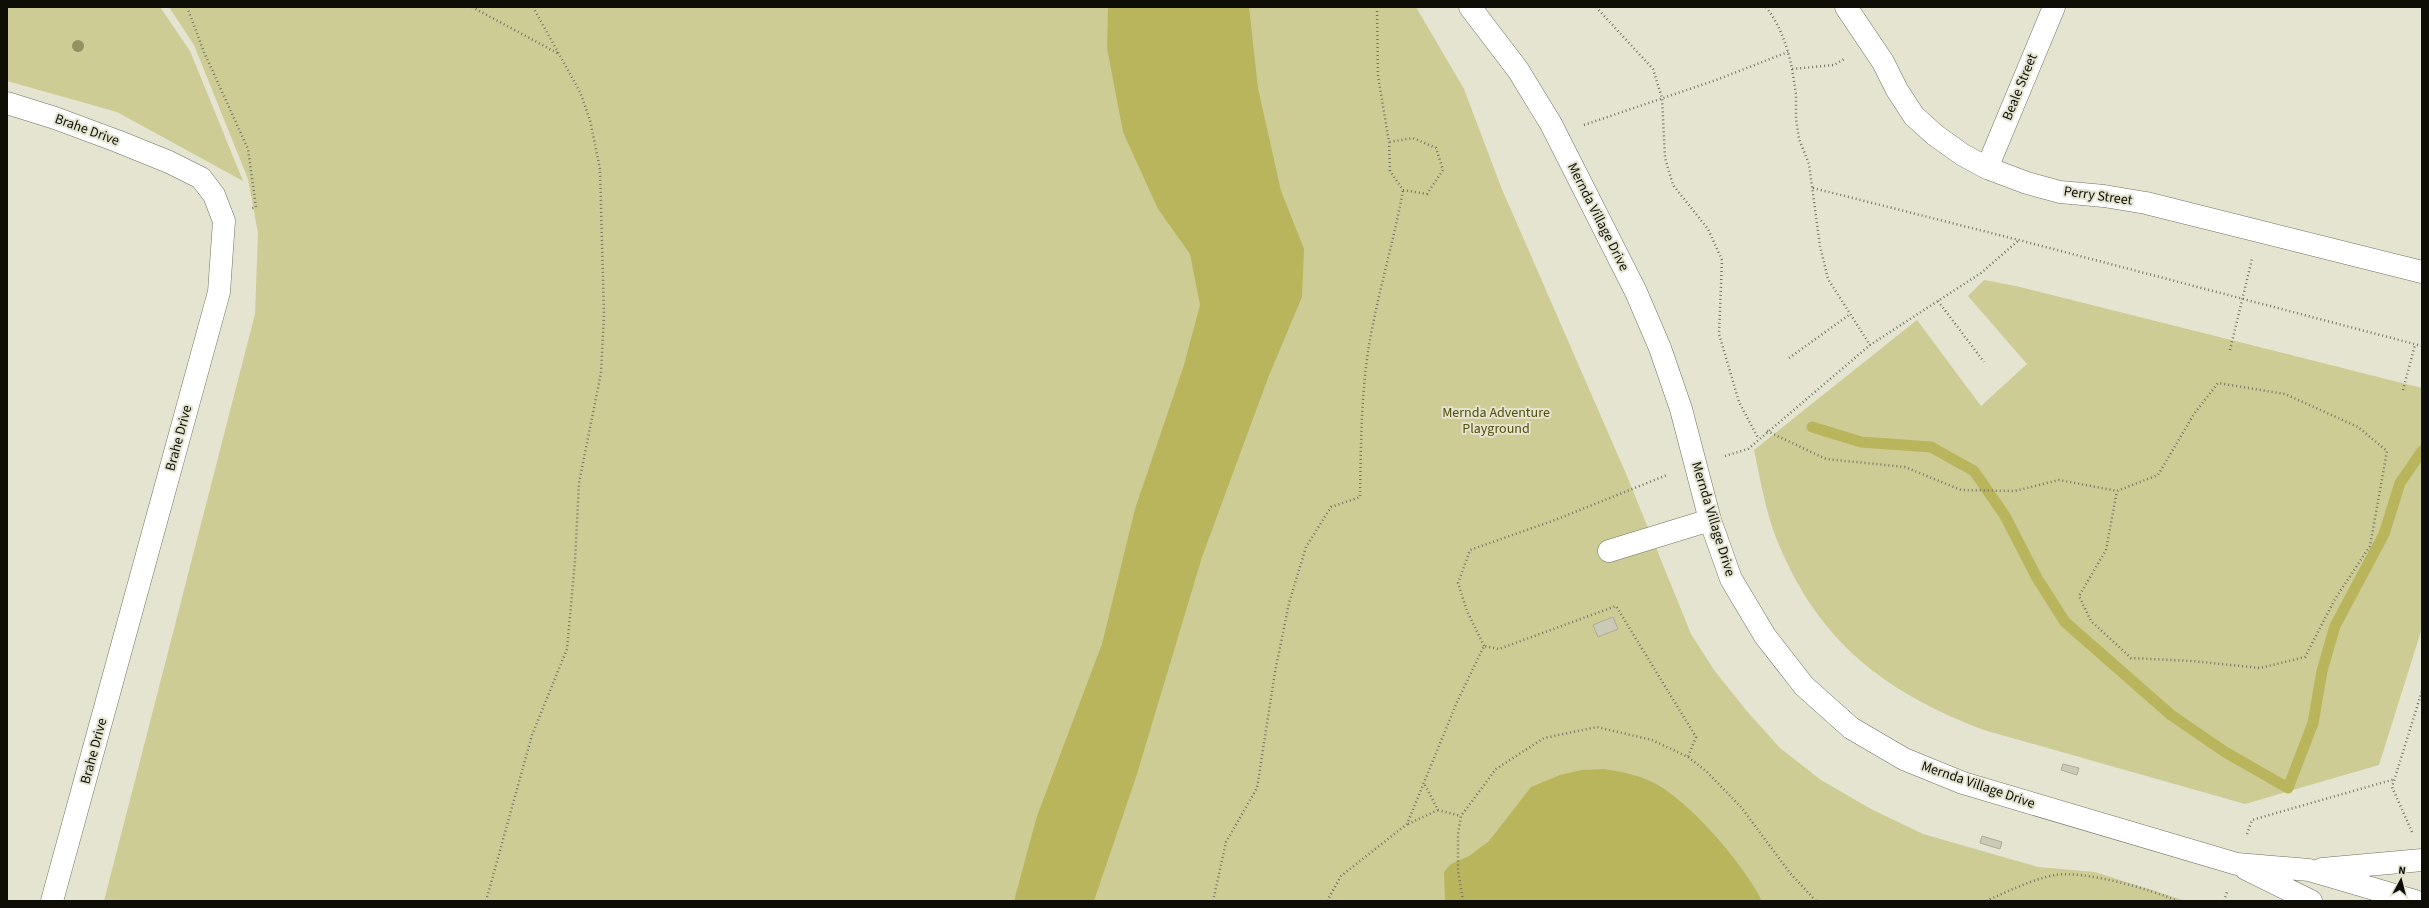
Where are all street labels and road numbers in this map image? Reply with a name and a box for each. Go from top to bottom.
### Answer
street label: Beale Street [1998,50,2043,123]
street label: Brahe Drive [52,109,122,151]
street label: Mernda Village Drive [1562,159,1634,275]
street label: Perry Street [2062,181,2134,211]
street label: Brahe Drive [161,403,197,473]
street label: Mernda Village Drive [1686,459,1740,579]
street label: Brahe Drive [76,716,112,786]
street label: Mernda Village Drive [1918,756,2038,814]

